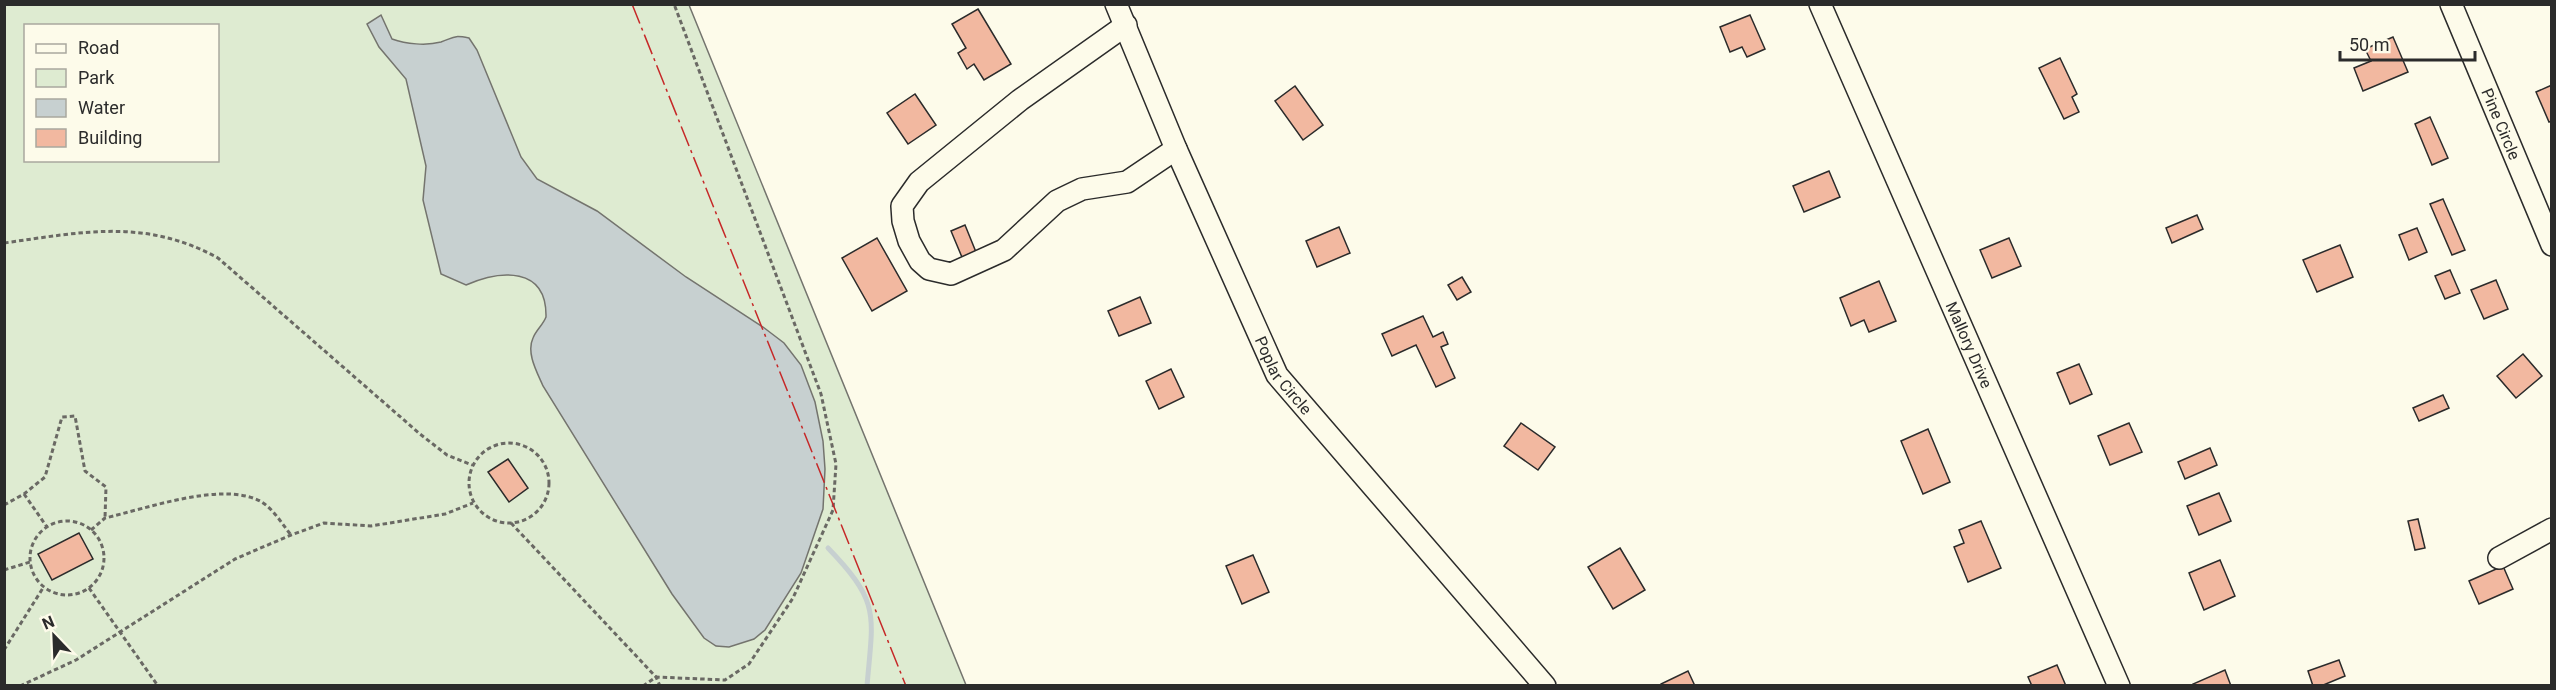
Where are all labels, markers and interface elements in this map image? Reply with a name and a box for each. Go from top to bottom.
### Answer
legend [24,24,219,162]
scale bar [2340,24,2475,62]
text: 50 m [2349,34,2389,55]
text: Road [78,37,119,58]
text: Park [78,67,115,88]
street label: Pine Circle [2478,85,2525,162]
text: Water [78,97,125,118]
text: Building [78,127,142,148]
street label: Mallory Drive [1942,298,1997,391]
street label: Poplar Circle [1251,333,1316,418]
north arrow [24,606,84,666]
text: N [39,612,57,634]

